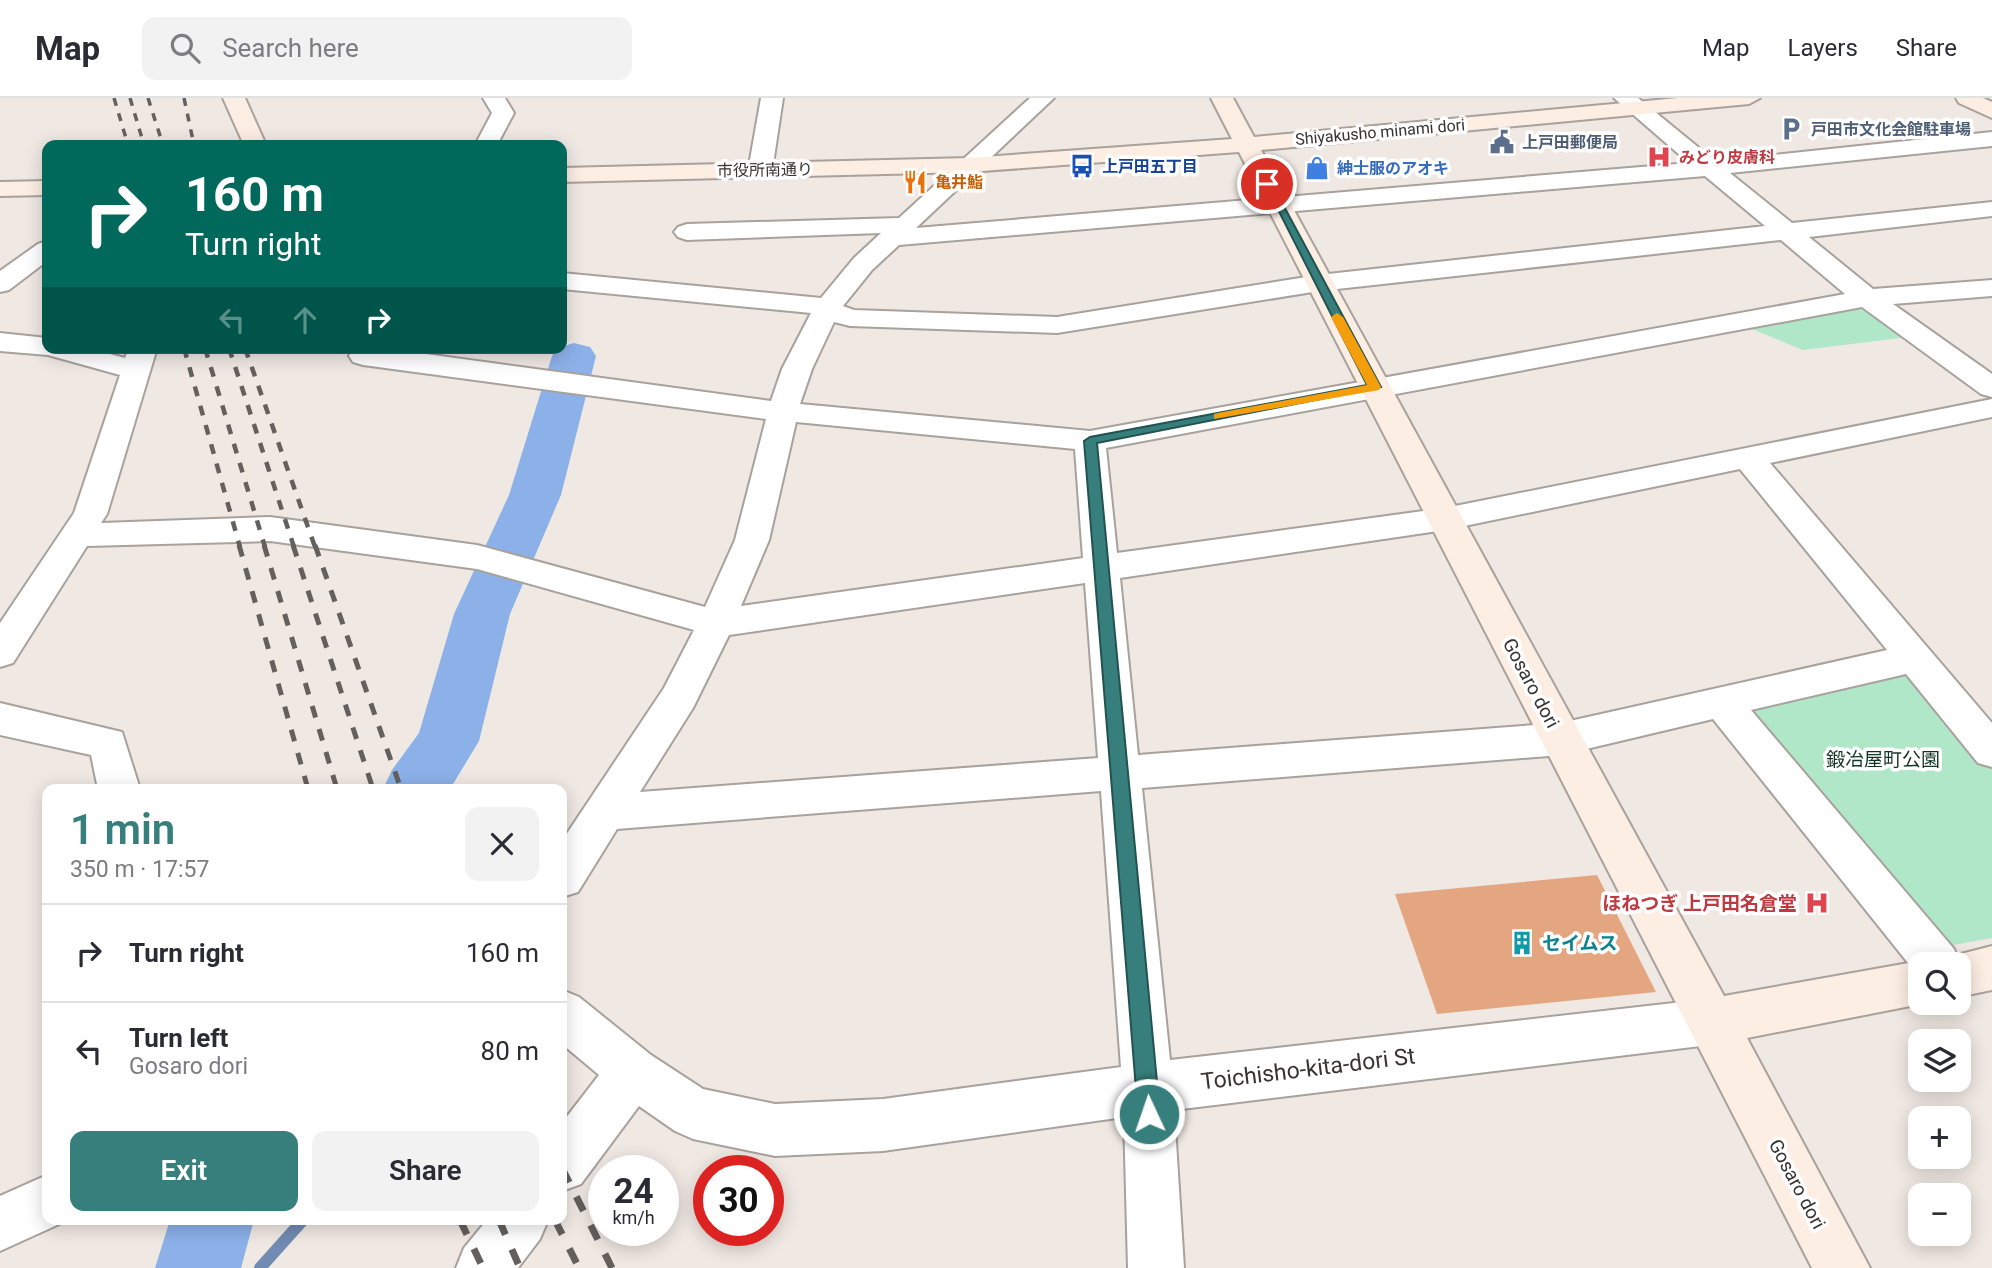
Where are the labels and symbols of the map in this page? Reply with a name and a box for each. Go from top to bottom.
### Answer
street label: Shiyakusho minami dori [1294,115,1466,149]
parking icon: 戸田市文化会館駐車場 [1777,115,1805,143]
place label: 戸田市文化会館駐車場 [1811,120,1971,139]
public building icon: 上戸田郵便局 [1488,128,1516,156]
place label: 上戸田郵便局 [1522,133,1618,152]
hospital icon: みどり皮膚科 [1645,143,1673,171]
place label: みどり皮膚科 [1679,148,1775,167]
bus stop icon: 上戸田五丁目 [1068,152,1096,180]
pin [1237,154,1297,214]
shop icon: 紳士服のアオキ [1303,154,1331,182]
place label: 上戸田五丁目 [1102,157,1198,176]
place label: 紳士服のアオキ [1337,159,1449,178]
street label: 市役所南通り [717,160,813,180]
restaurant icon: 亀井鮨 [901,168,929,196]
place label: 亀井鮨 [935,173,983,192]
street label: Gosaro dori [1498,634,1564,732]
park label: 鍛冶屋町公園 [1826,748,1940,771]
hospital icon: ほねつぎ 上戸田名倉堂 [1803,889,1831,917]
place label: ほねつぎ 上戸田名倉堂 [1602,892,1797,915]
building icon: セイムス [1508,929,1536,957]
place label: セイムス [1542,932,1618,955]
street label: Toichisho-kita-dori St [1199,1042,1417,1096]
position arrow [1112,1077,1186,1151]
street label: Gosaro dori [1764,1135,1830,1233]
speed limit sign: 30 [693,1155,784,1246]

